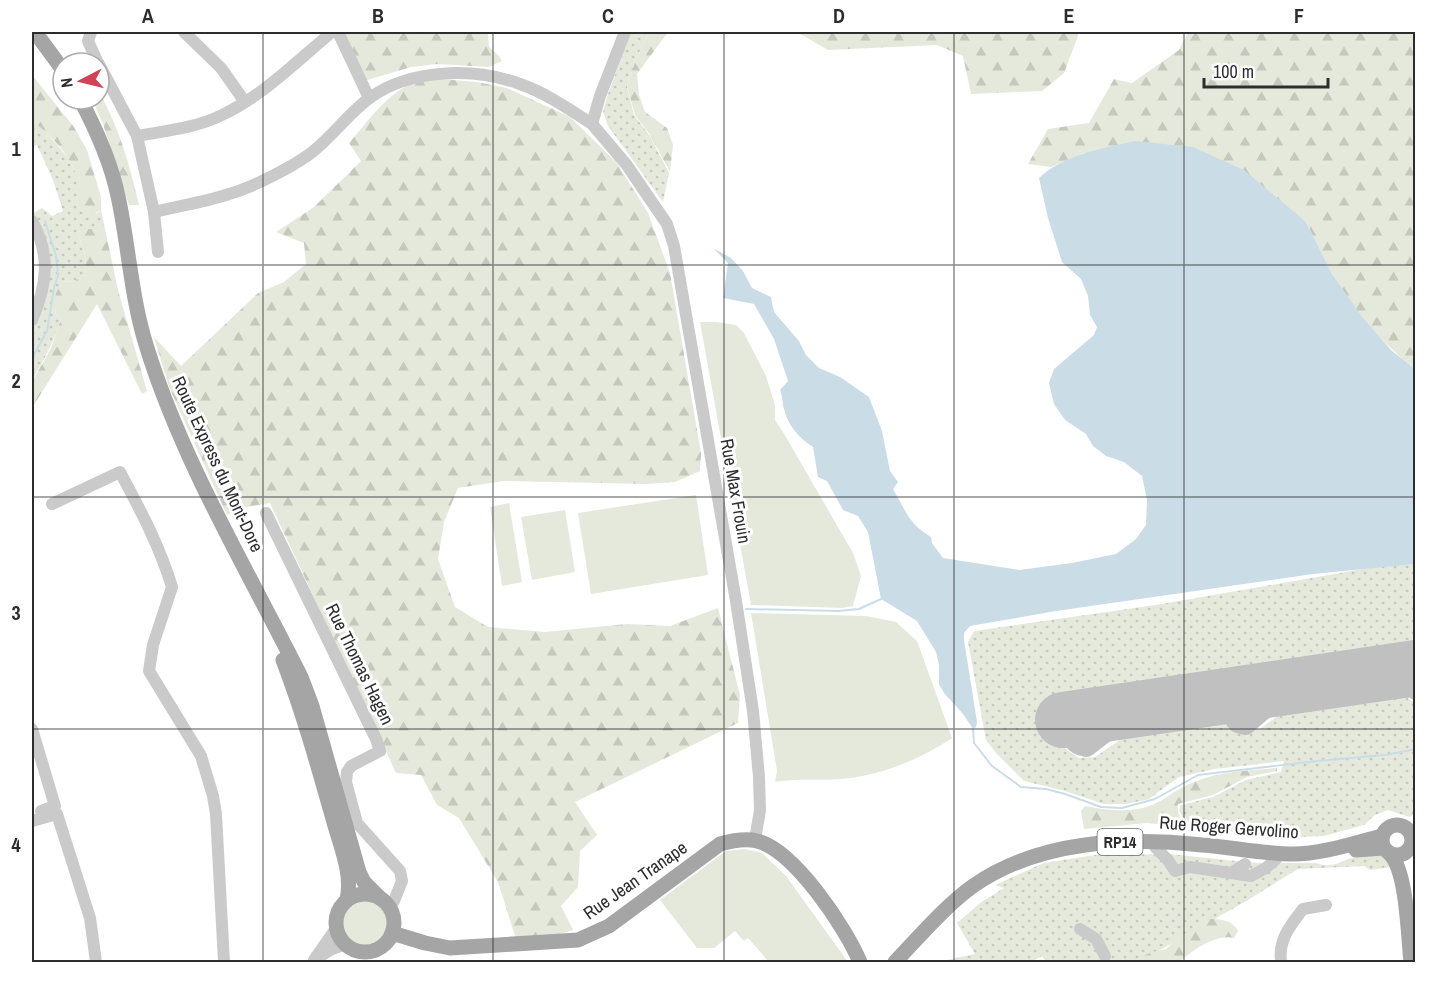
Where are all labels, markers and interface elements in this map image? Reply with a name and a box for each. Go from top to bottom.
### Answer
text: A [142,2,154,29]
text: B [372,2,384,29]
text: C [602,2,614,29]
text: D [833,2,845,29]
text: E [1064,2,1075,29]
text: F [1294,2,1304,29]
north arrow [51,51,111,111]
scale bar [1204,51,1328,89]
text: 100 m [1213,59,1254,84]
text: N [55,77,78,89]
text: 1 [11,135,21,162]
text: 2 [11,367,21,394]
street label: Route Express du Mont-Dore [166,372,270,556]
street label: Rue Max Frouin [715,437,757,545]
text: 3 [11,599,21,626]
street label: Rue Thomas Hagen [320,599,400,729]
street label: Rue Roger Gervolino [1159,810,1299,844]
road number: RP14 [1098,829,1142,855]
text: 4 [11,831,21,858]
street label: Rue Jean Tranape [578,835,692,925]

